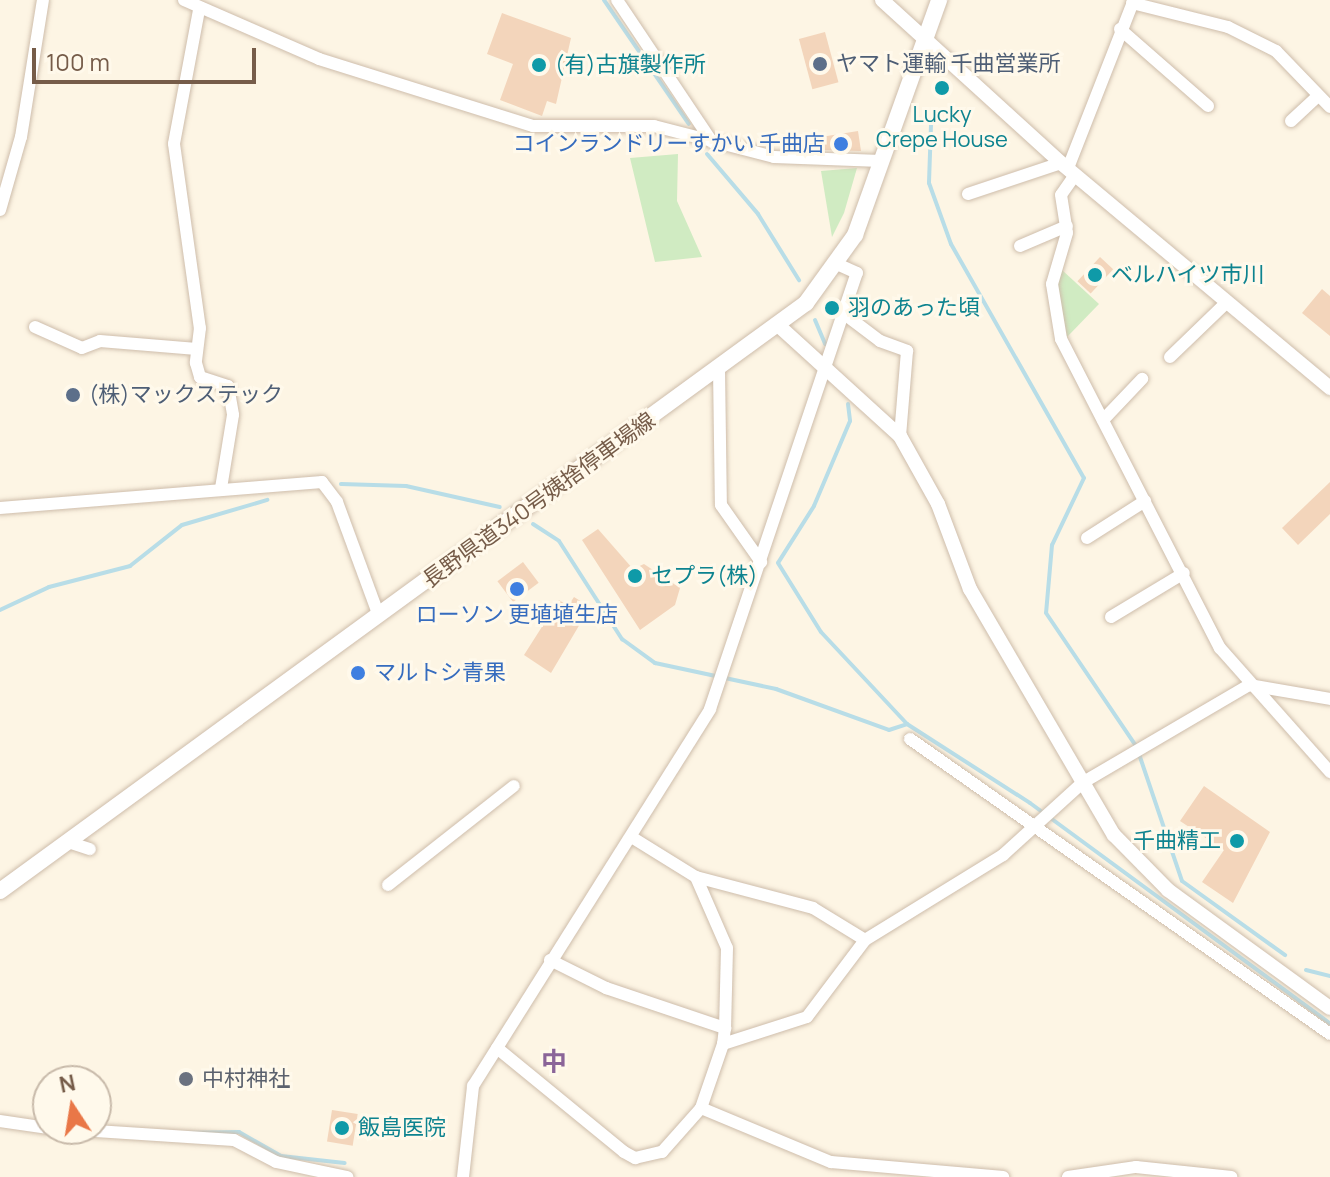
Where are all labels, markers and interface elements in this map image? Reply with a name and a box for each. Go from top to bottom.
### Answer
scale bar [36,32,260,82]
text: 100 m [46,45,110,78]
place label: ヤマト運輸 千曲営業所 [836,51,1060,77]
place label: (有)古旗製作所 [555,52,706,78]
marker: ヤマト運輸 千曲営業所 [811,55,829,73]
marker: (有)古旗製作所 [530,56,548,74]
marker: Lucky Crepe House [933,79,951,97]
place label: Lucky Crepe House [876,101,1008,152]
place label: コインランドリーすかい 千曲店 [513,131,825,157]
marker: コインランドリーすかい 千曲店 [832,135,850,153]
place label: ベルハイツ市川 [1111,262,1265,288]
marker: ベルハイツ市川 [1086,266,1104,284]
place label: 羽のあった頃 [848,295,980,321]
marker: 羽のあった頃 [823,299,841,317]
place label: (株)マックステック [89,382,284,408]
marker: (株)マックステック [64,386,82,404]
street label: 長野県道340号姨捨停車場線 [418,407,660,593]
place label: セプラ(株) [651,563,758,589]
marker: セプラ(株) [626,567,644,585]
marker: ローソン 更埴埴生店 [508,580,526,598]
place label: ローソン 更埴埴生店 [416,602,618,628]
place label: マルトシ青果 [374,660,506,686]
marker: マルトシ青果 [349,664,367,682]
place label: 千曲精工 [1133,828,1221,854]
marker: 千曲精工 [1228,832,1246,850]
district label: 中 [541,1046,567,1078]
north arrow [32,1065,112,1145]
place label: 中村神社 [202,1066,290,1092]
text: N [57,1067,78,1100]
marker: 中村神社 [177,1070,195,1088]
place label: 飯島医院 [358,1115,446,1141]
marker: 飯島医院 [333,1119,351,1137]

